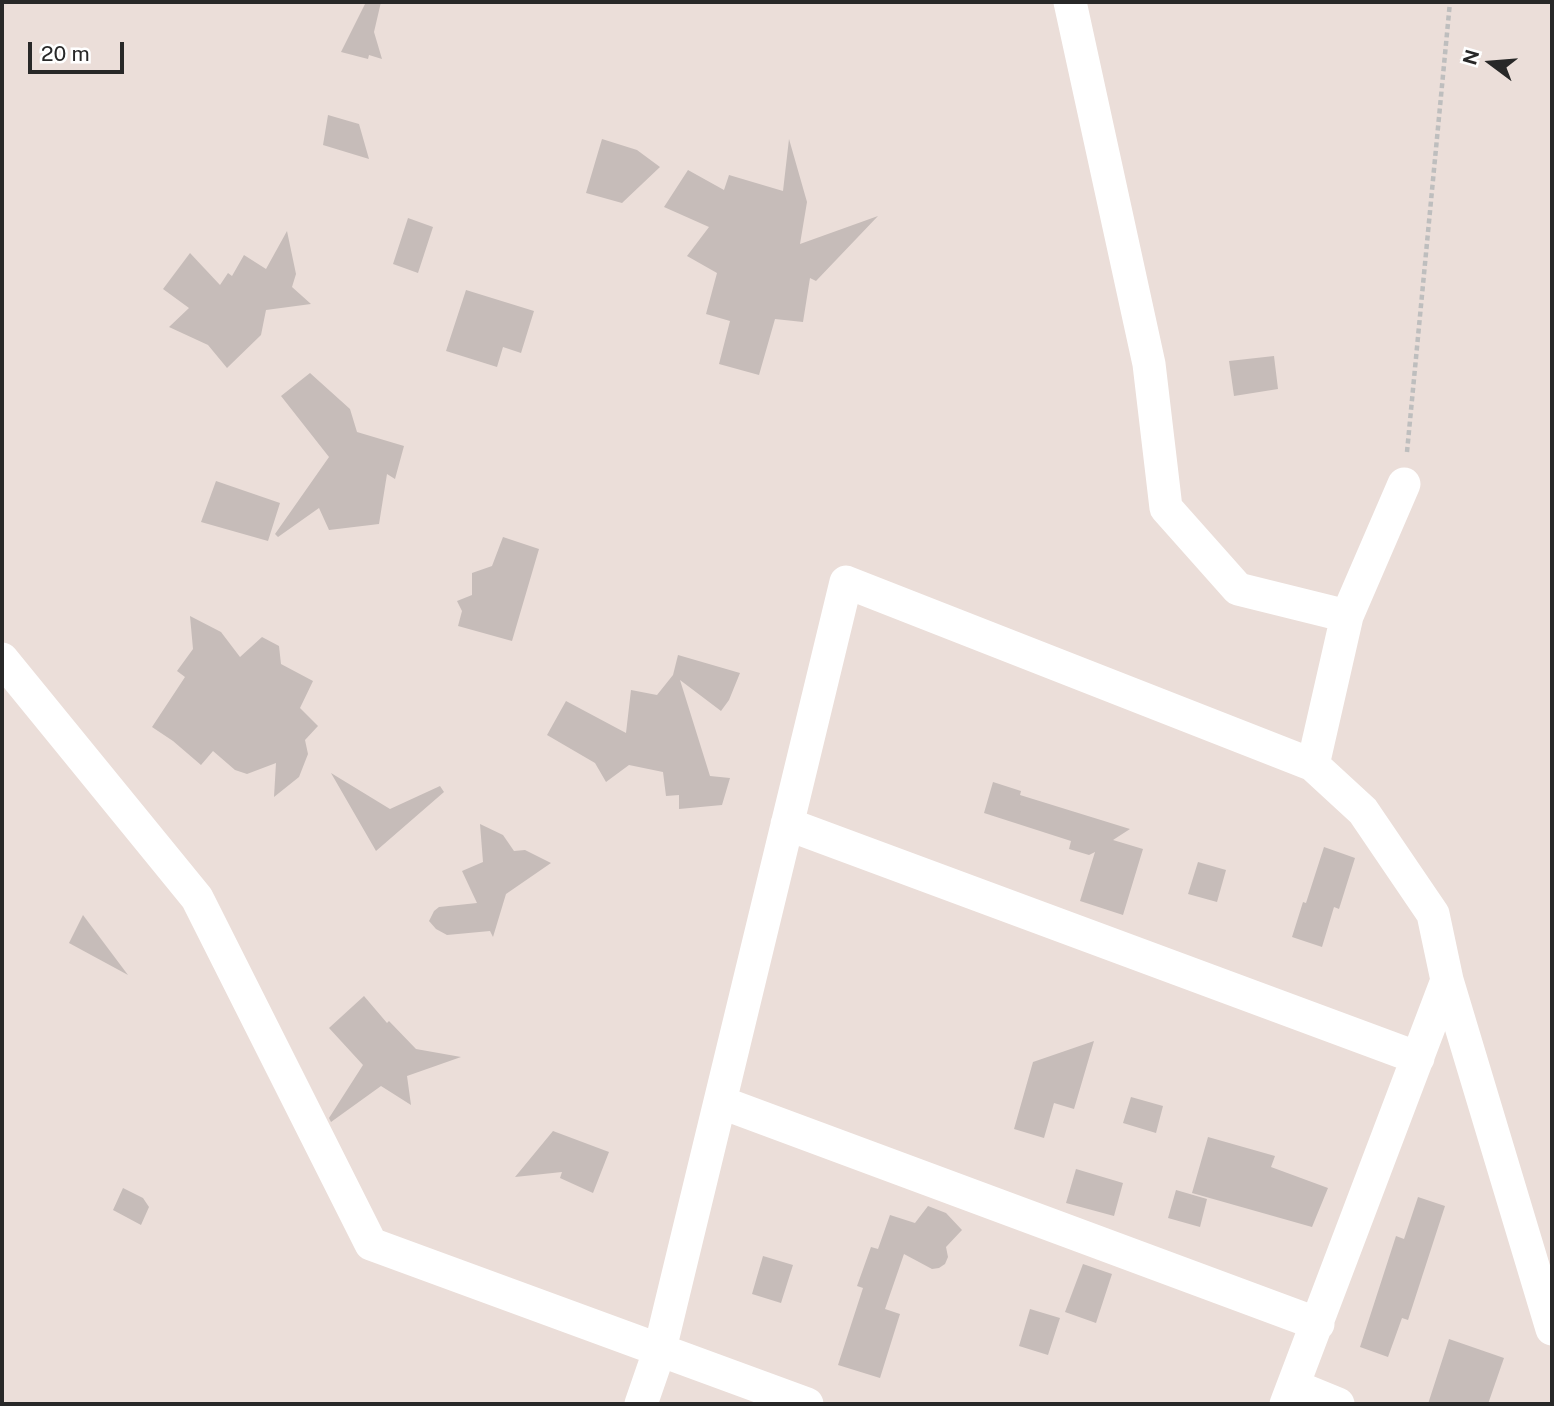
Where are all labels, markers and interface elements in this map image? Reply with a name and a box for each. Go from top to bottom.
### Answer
scale bar [32,28,128,72]
north arrow [1456,28,1526,98]
text: 20 m [41,41,90,66]
text: N [1458,47,1483,67]

